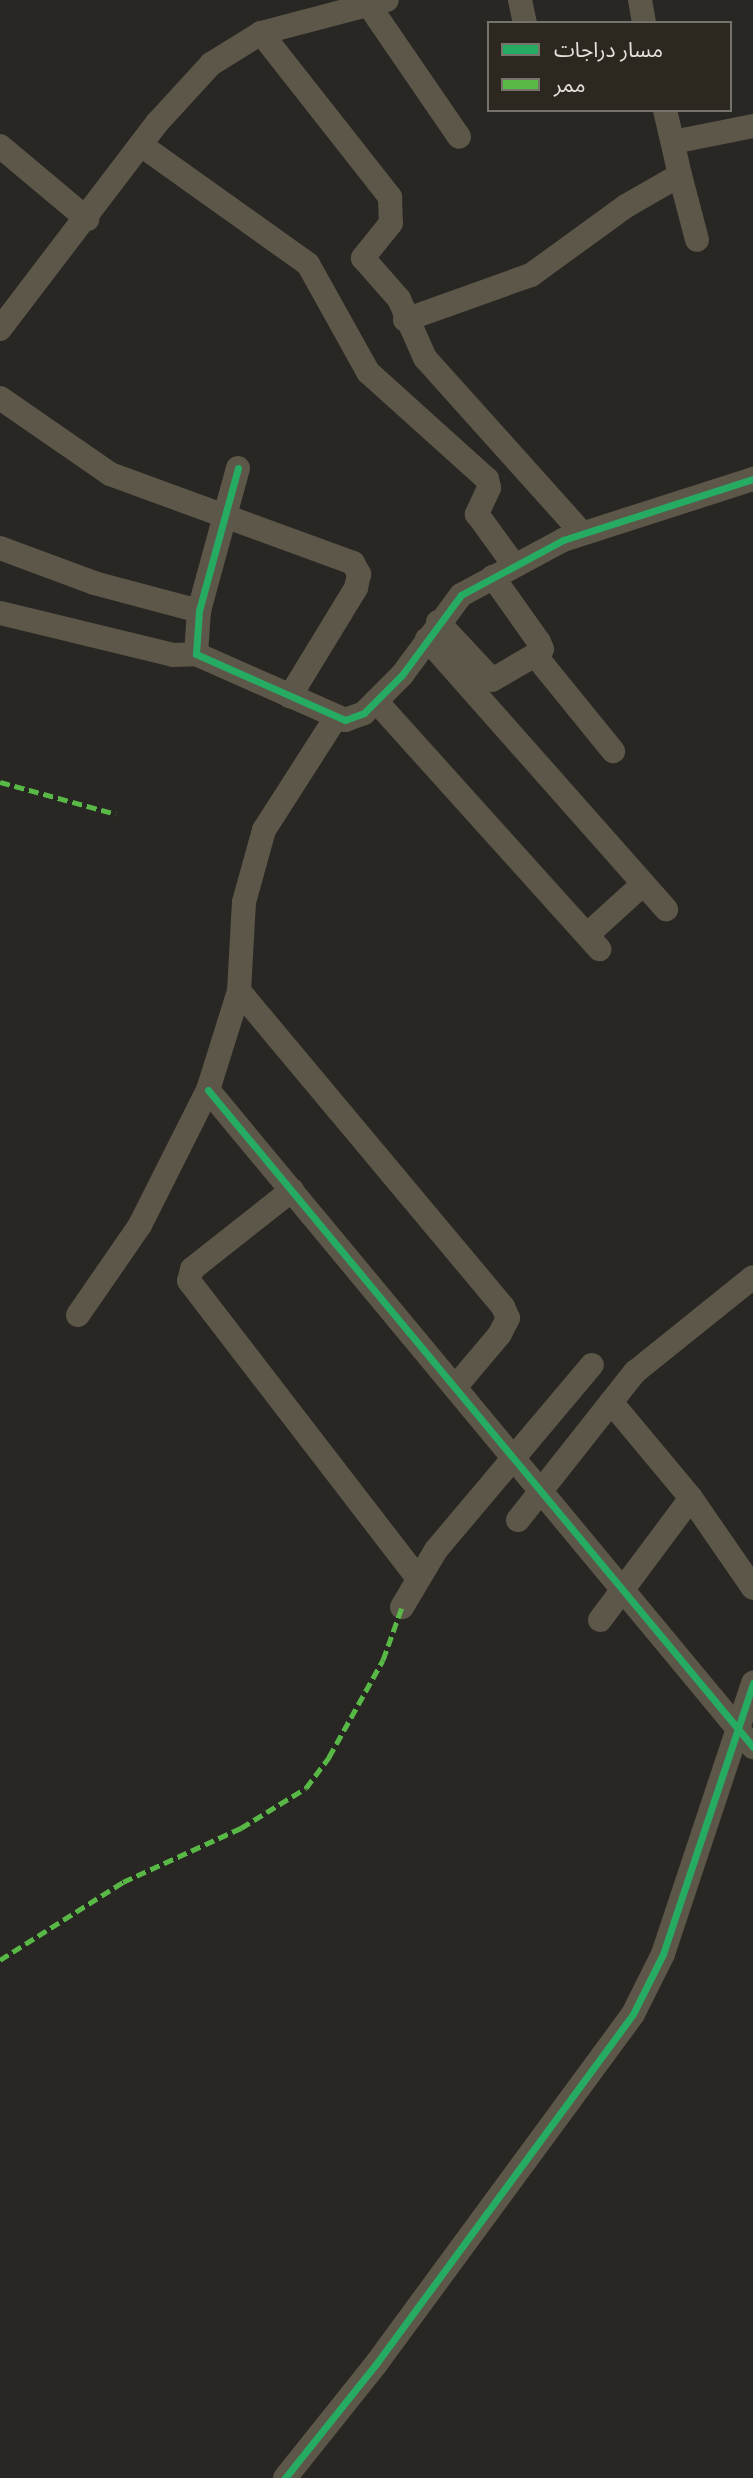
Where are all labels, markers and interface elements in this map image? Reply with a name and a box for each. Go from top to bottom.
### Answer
legend [487,21,732,112]
text: مسار دراجات [554,37,663,62]
text: ممر [554,72,585,97]

